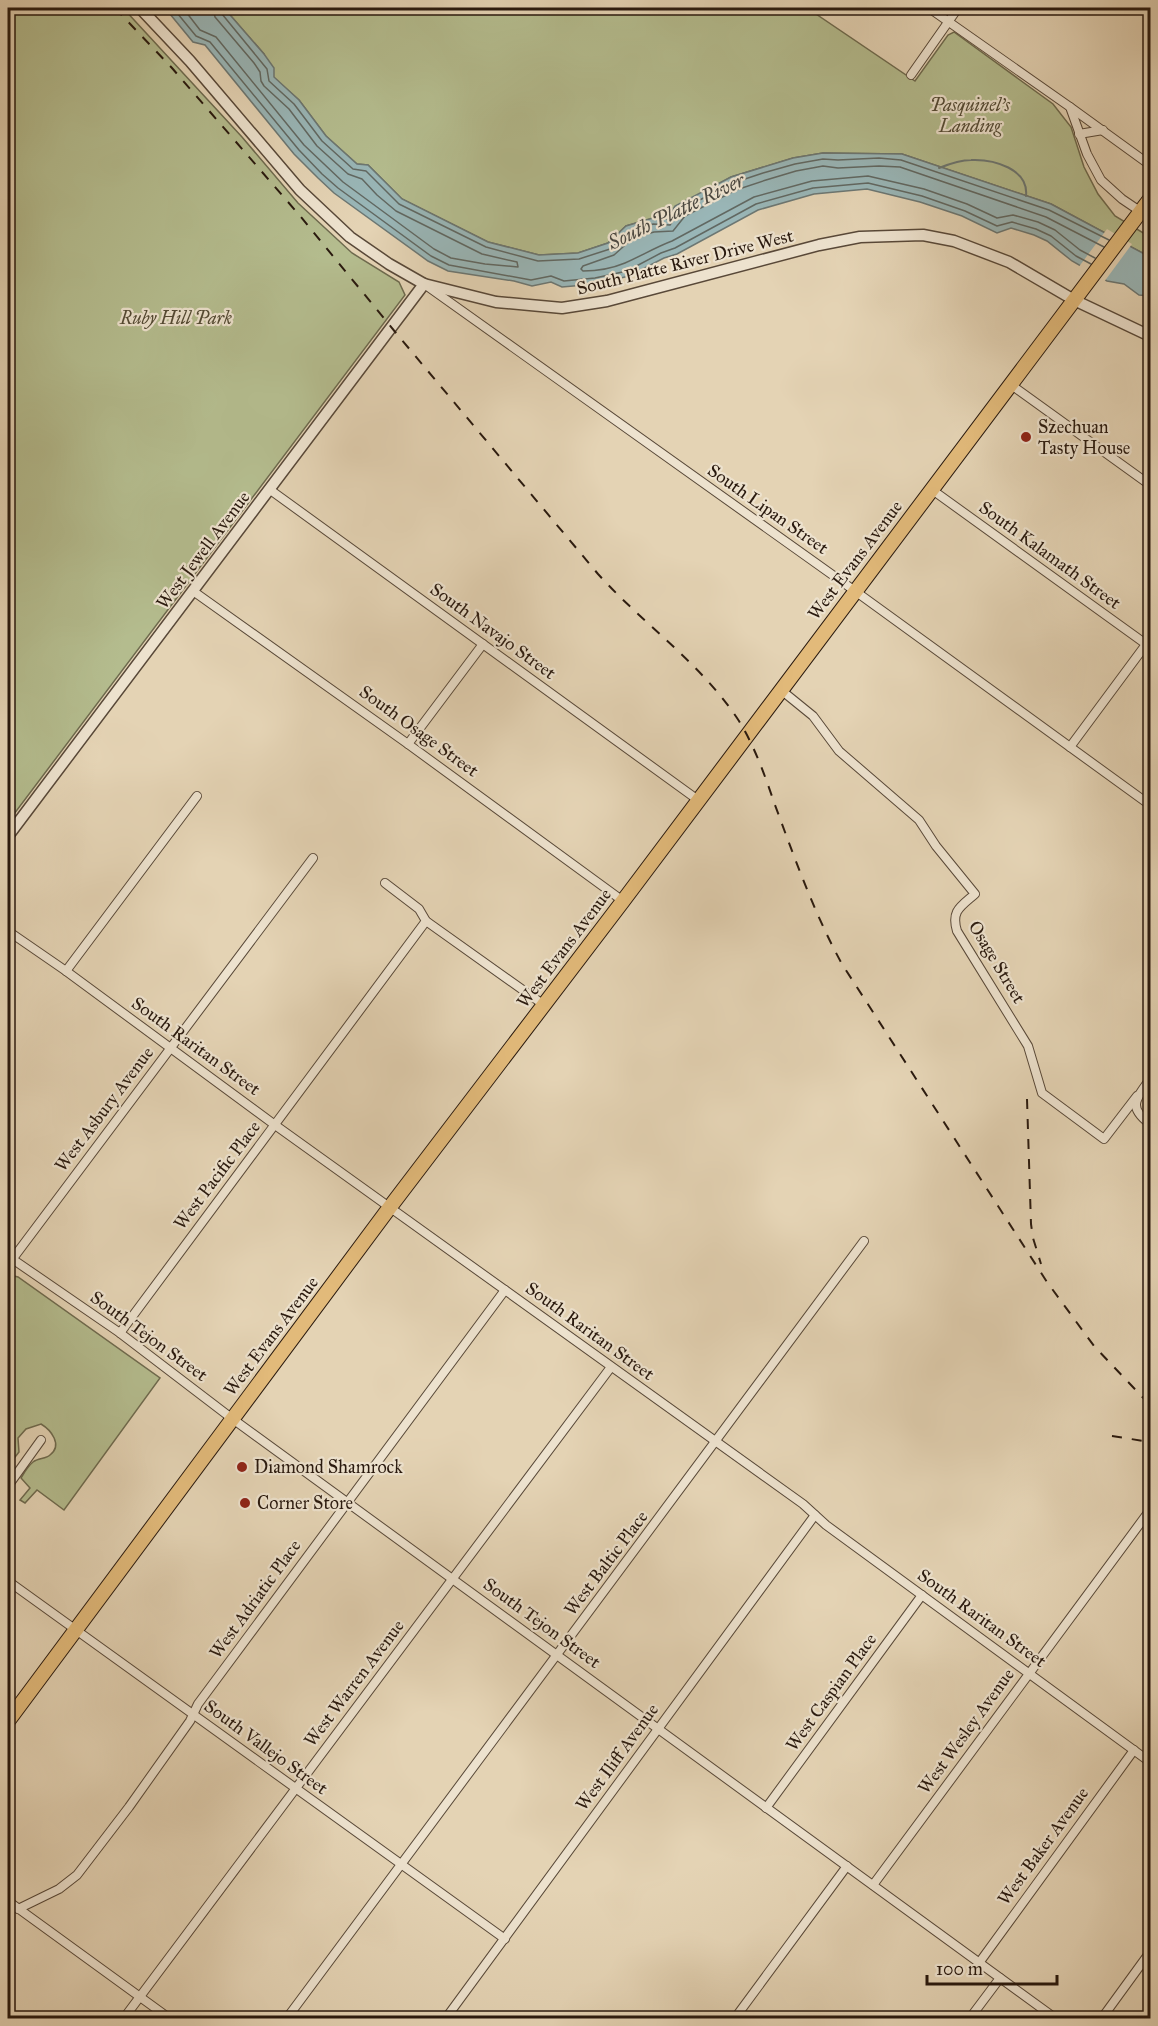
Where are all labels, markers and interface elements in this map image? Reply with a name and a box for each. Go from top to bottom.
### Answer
park label: Pasquinel's Landing [930,94,1011,137]
water label: South Platte River [603,167,750,255]
street label: South Platte River Drive West [574,224,796,300]
park label: Ruby Hill Park [119,307,232,329]
place label: Szechuan Tasty House [1038,416,1130,459]
marker: Szechuan Tasty House [1019,430,1033,444]
street label: South Lipan Street [703,459,833,559]
street label: West Jewell Avenue [152,487,255,614]
street label: West Evans Avenue [803,496,907,624]
street label: South Kalamath Street [975,496,1126,614]
street label: South Navajo Street [426,578,561,684]
street label: South Osage Street [355,680,483,783]
street label: West Evans Avenue [512,884,616,1012]
street label: Osage Street [963,917,1031,1008]
street label: South Raritan Street [127,992,265,1100]
street label: West Asbury Avenue [50,1042,158,1176]
street label: West Pacific Place [169,1116,265,1234]
street label: West Evans Avenue [219,1272,323,1400]
street label: South Raritan Street [521,1277,659,1385]
street label: South Tejon Street [86,1286,212,1386]
place label: Diamond Shamrock [254,1456,403,1478]
marker: Diamond Shamrock [235,1460,249,1474]
place label: Corner Store [257,1492,353,1514]
marker: Corner Store [238,1496,252,1510]
street label: West Baltic Place [559,1506,653,1620]
street label: West Adriatic Place [204,1535,306,1663]
street label: South Raritan Street [913,1564,1051,1672]
street label: South Tejon Street [479,1573,605,1673]
street label: West Warren Avenue [299,1615,409,1751]
street label: West Caspian Place [781,1629,881,1755]
street label: West Wesley Avenue [913,1664,1019,1798]
street label: South Vallejo Street [200,1695,333,1800]
street label: West Iliff Avenue [571,1699,663,1815]
street label: West Baker Avenue [993,1783,1093,1909]
scale bar [927,1948,1058,1986]
text: 100 m [936,1958,983,1980]

